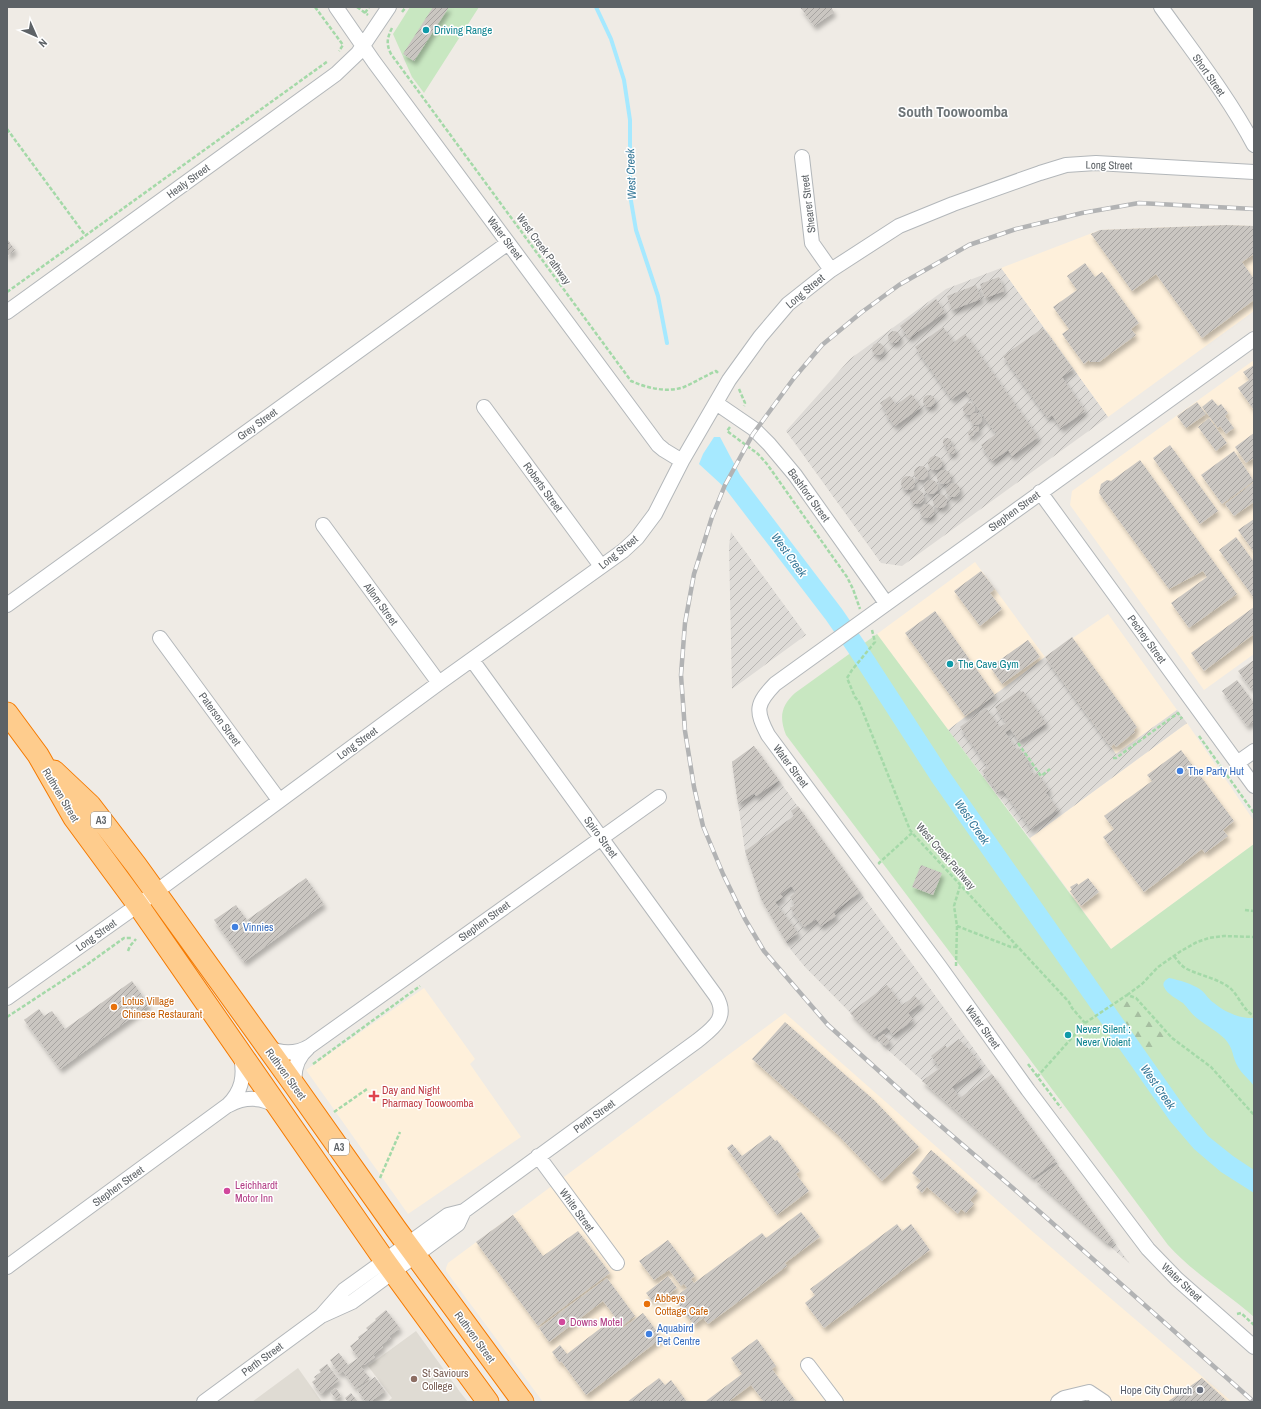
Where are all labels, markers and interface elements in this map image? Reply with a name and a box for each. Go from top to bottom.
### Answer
north arrow [16,16,56,56]
place label: Driving Range [434,23,492,37]
marker: Driving Range [421,25,431,35]
text: N [36,36,50,50]
street label: Short Street [1189,51,1229,99]
district label: South Toowoomba [898,101,1008,122]
water label: West Creek [622,147,640,200]
street label: Long Street [1086,158,1133,172]
street label: Healy Street [164,160,213,201]
street label: Shearer Street [797,174,819,234]
street label: West Creek Pathway [514,211,575,288]
street label: Water Street [484,214,526,263]
street label: Long Street [783,270,828,311]
street label: Grey Street [234,404,280,443]
street label: Roberts Street [520,459,566,515]
street label: Bashford Street [785,466,833,525]
street label: Stephen Street [986,487,1043,534]
water label: West Creek [767,530,811,581]
street label: Long Street [595,532,641,572]
street label: Allom Street [360,579,401,628]
street label: Pechey Street [1125,612,1170,666]
place label: The Cave Gym [958,657,1019,671]
marker: The Cave Gym [945,659,955,669]
street label: Paterson Street [196,690,244,749]
street label: Long Street [334,723,380,762]
street label: Water Street [770,742,812,791]
place label: The Party Hut [1188,764,1244,778]
street label: Ruthven Street [40,766,83,825]
marker: The Party Hut [1175,766,1185,776]
water label: West Creek [951,796,994,848]
road number: A3 [91,812,111,828]
street label: Spiro Street [581,813,621,861]
street label: West Creek Pathway [913,820,979,893]
street label: Stephen Street [456,897,513,944]
street label: Long Street [73,916,120,954]
place label: Vinnies [243,920,274,934]
marker: Vinnies [230,922,240,932]
place label: Lotus Village Chinese Restaurant [122,994,203,1021]
marker: Lotus Village Chinese Restaurant [109,1002,119,1012]
street label: Water Street [963,1003,1004,1052]
place label: Never Silent : Never Violent [1076,1022,1131,1049]
marker: Never Silent : Never Violent [1063,1030,1073,1040]
street label: Ruthven Street [263,1046,310,1103]
water label: West Creek [1137,1061,1180,1113]
place label: Day and Night Pharmacy Toowoomba [382,1083,474,1110]
marker: Day and Night Pharmacy Toowoomba [369,1091,379,1101]
street label: Perth Street [570,1096,618,1136]
road number: A3 [329,1139,349,1155]
street label: Stephen Street [90,1162,147,1209]
place label: Leichhardt Motor Inn [235,1178,278,1205]
marker: Leichhardt Motor Inn [222,1186,232,1196]
street label: White Street [557,1186,598,1235]
street label: Water Street [1159,1260,1206,1305]
place label: Abbeys Cottage Cafe [654,1291,708,1318]
marker: Abbeys Cottage Cafe [642,1299,652,1309]
street label: Ruthven Street [452,1309,499,1366]
place label: Downs Motel [570,1315,622,1329]
marker: Downs Motel [557,1317,567,1327]
place label: Aquabird Pet Centre [656,1321,700,1348]
marker: Aquabird Pet Centre [644,1329,654,1339]
street label: Perth Street [238,1339,286,1379]
place label: St Saviours College [422,1366,469,1393]
marker: St Saviours College [409,1374,419,1384]
place label: Hope City Church [1120,1383,1192,1397]
marker: Hope City Church [1195,1385,1205,1395]

